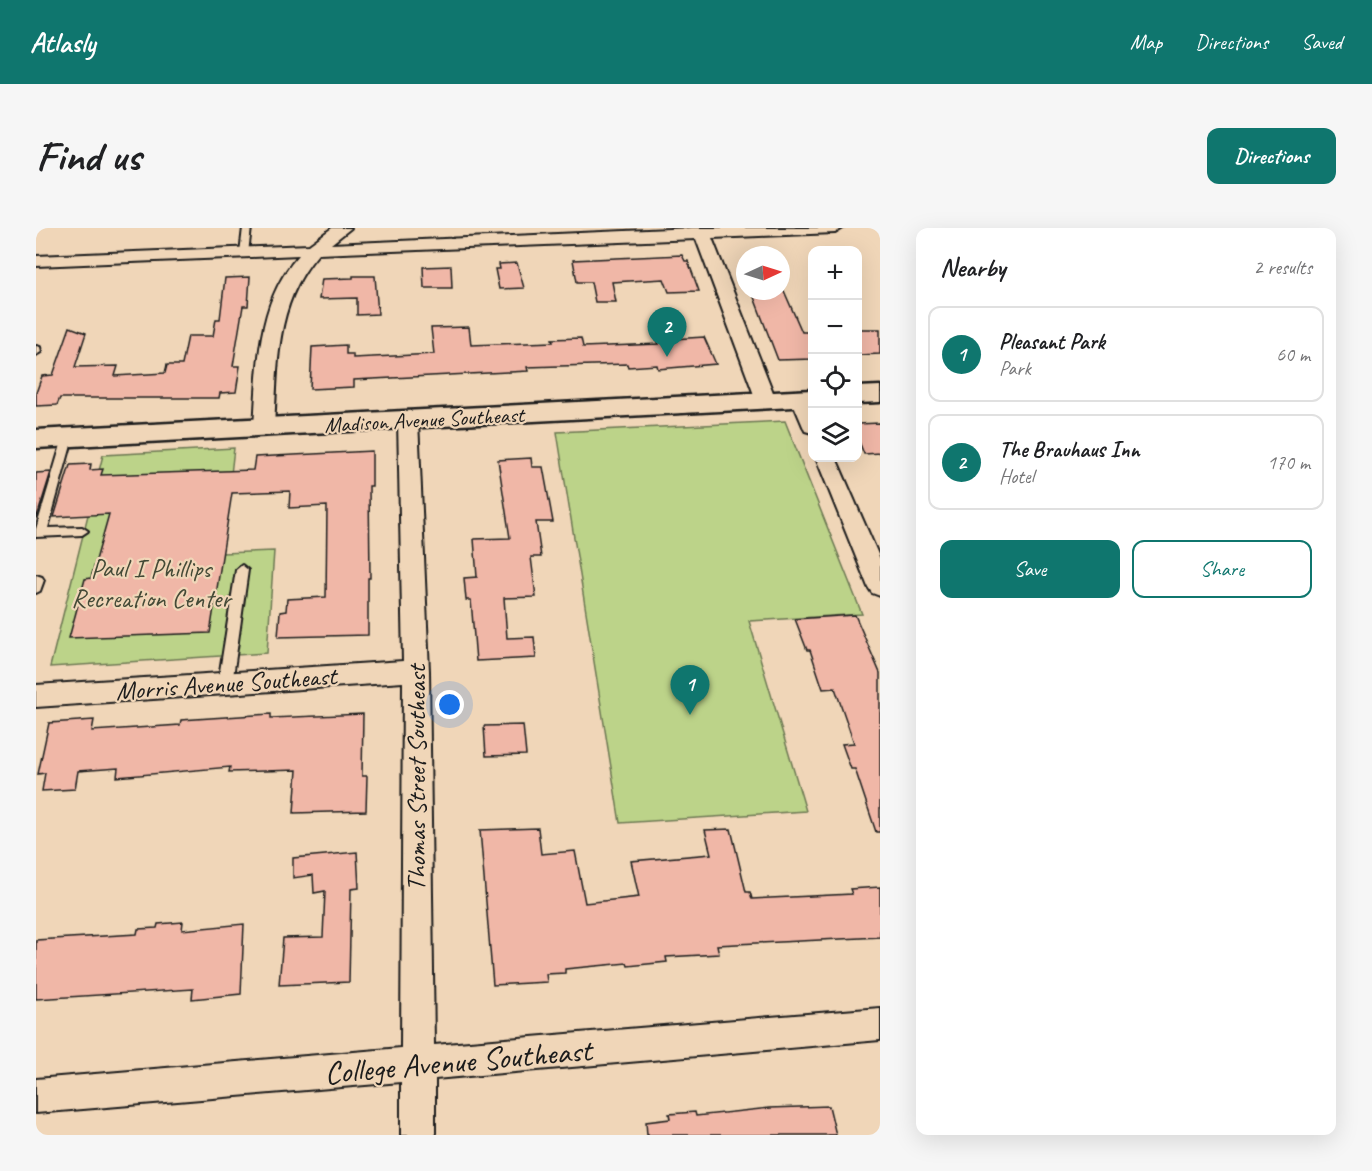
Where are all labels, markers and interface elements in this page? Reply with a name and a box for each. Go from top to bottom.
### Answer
text: Atlasly [30,25,95,60]
text: Map [1130,29,1162,55]
text: Directions [1195,29,1268,55]
text: Saved [1301,29,1342,55]
button: Directions [1207,128,1336,184]
text: Find us [36,130,141,183]
north arrow [736,246,790,300]
map controls [808,246,862,462]
button: + [808,246,862,300]
text: Nearby [940,251,1005,284]
text: 2 results [1253,255,1312,280]
button: − [808,300,862,354]
pin: 2 [648,308,686,357]
text: Pleasant Park [999,328,1105,356]
text: 1 [957,342,966,367]
text: 60 m [1276,342,1310,367]
button: locate [808,354,862,408]
text: Park [999,356,1031,381]
street label: Madison Avenue Southeast [324,401,527,439]
button: layers [808,408,862,462]
text: The Brauhaus Inn [999,436,1140,464]
text: 2 [957,450,966,475]
text: 170 m [1267,450,1310,475]
text: Hotel [999,464,1034,489]
button: Save [940,540,1120,598]
button: Share [1132,540,1312,598]
park label: Paul I Phillips Recreation Center [71,552,233,615]
street label: Morris Avenue Southeast [115,659,340,708]
street label: Thomas Street Southeast [400,662,433,891]
pin: 1 [670,666,710,715]
your location [435,690,464,719]
street label: College Avenue Southeast [323,1029,597,1094]

